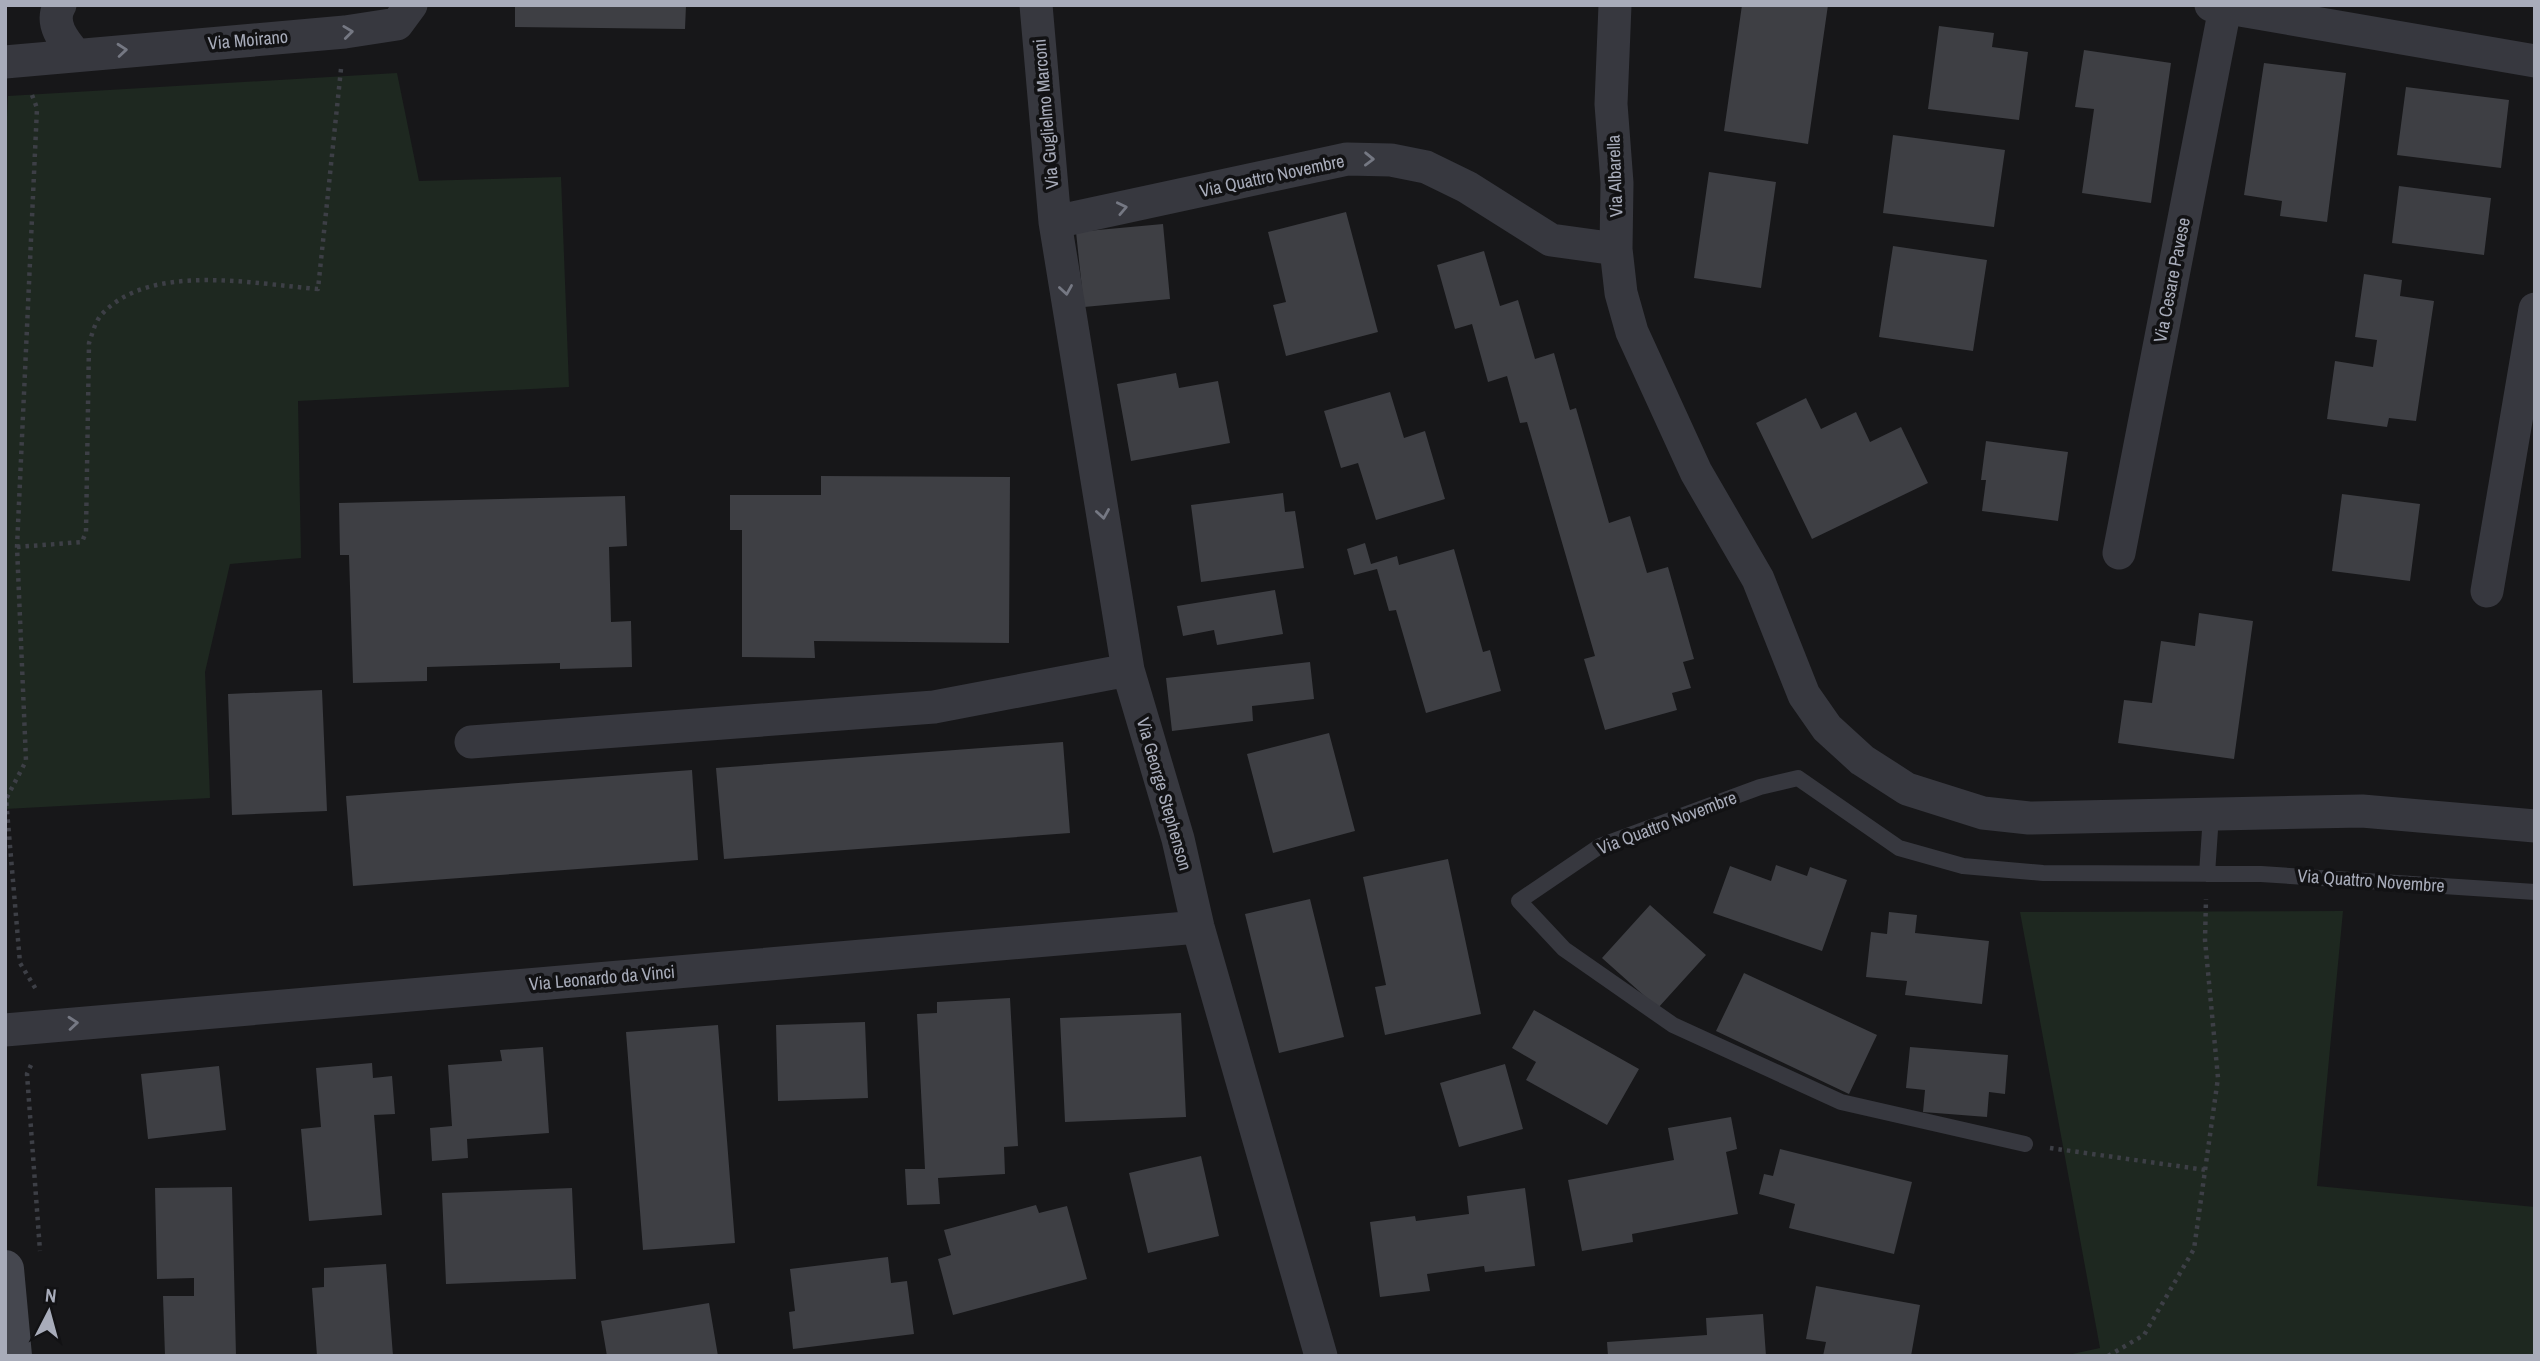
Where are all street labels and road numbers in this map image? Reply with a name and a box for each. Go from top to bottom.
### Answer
street label: Via Moirano [207,24,289,55]
street label: Via Guglielmo Marconi [1026,38,1065,190]
street label: Via Albarella [1601,134,1628,218]
street label: Via Quattro Novembre [1197,148,1347,203]
street label: Via Cesare Pavese [2147,215,2196,345]
street label: Via George Stephenson [1131,714,1198,873]
street label: Via Quattro Novembre [1594,784,1740,861]
street label: Via Quattro Novembre [2297,863,2445,898]
street label: Via Leonardo da Vinci [528,959,676,996]

